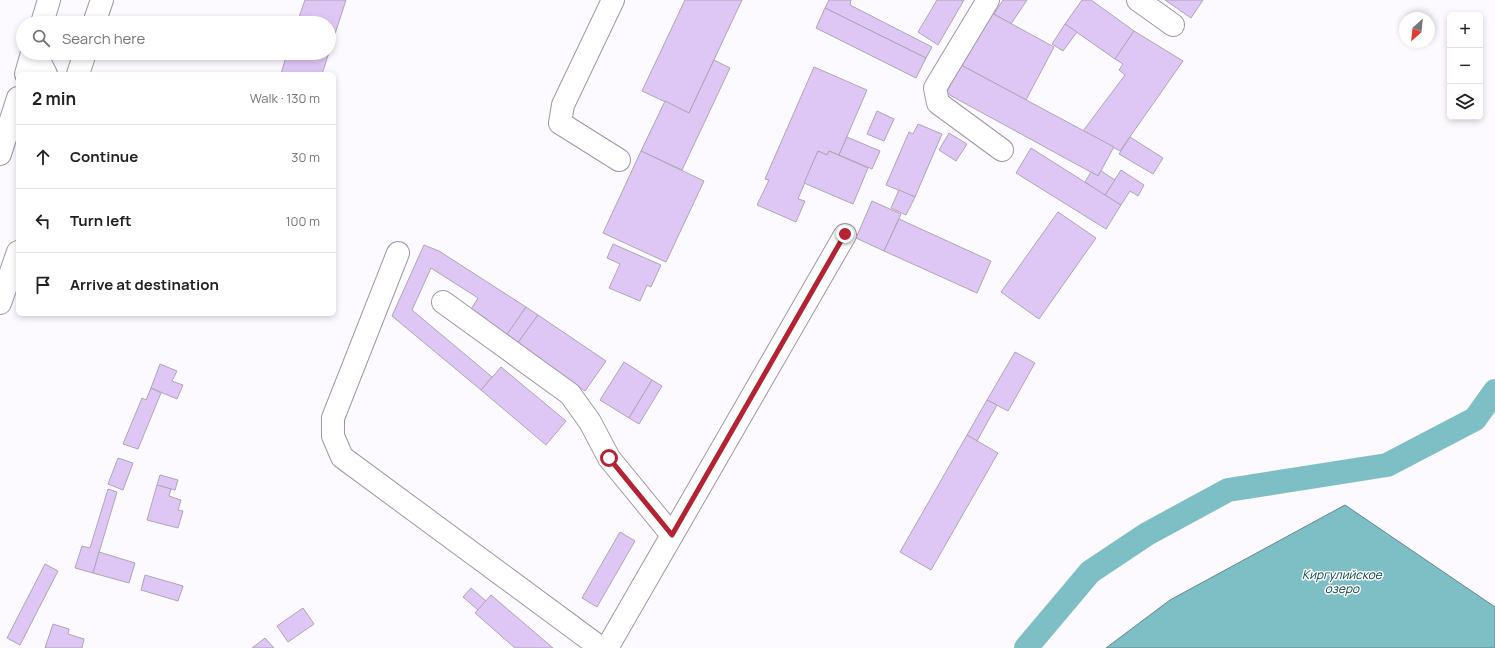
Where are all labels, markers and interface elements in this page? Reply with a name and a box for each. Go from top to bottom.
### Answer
north arrow [1399,12,1435,48]
map controls [1447,12,1483,120]
button: + [1447,12,1483,48]
search box [16,16,336,60]
icon: search [30,27,52,49]
text: Search here [62,28,145,49]
button: − [1447,48,1483,84]
button: layers [1447,84,1483,120]
text: 2 min [32,87,76,110]
text: Walk · 130 m [250,89,320,107]
icon: ahead [32,146,54,168]
text: Continue [70,146,138,167]
text: 30 m [291,148,320,166]
icon: left [32,210,54,232]
text: Turn left [70,210,132,231]
text: 100 m [285,212,320,230]
route end [836,225,854,243]
icon: arrive [32,274,54,296]
text: Arrive at destination [70,274,219,295]
route start [600,449,618,467]
water label: Киргулийское озеро [1302,566,1383,597]

